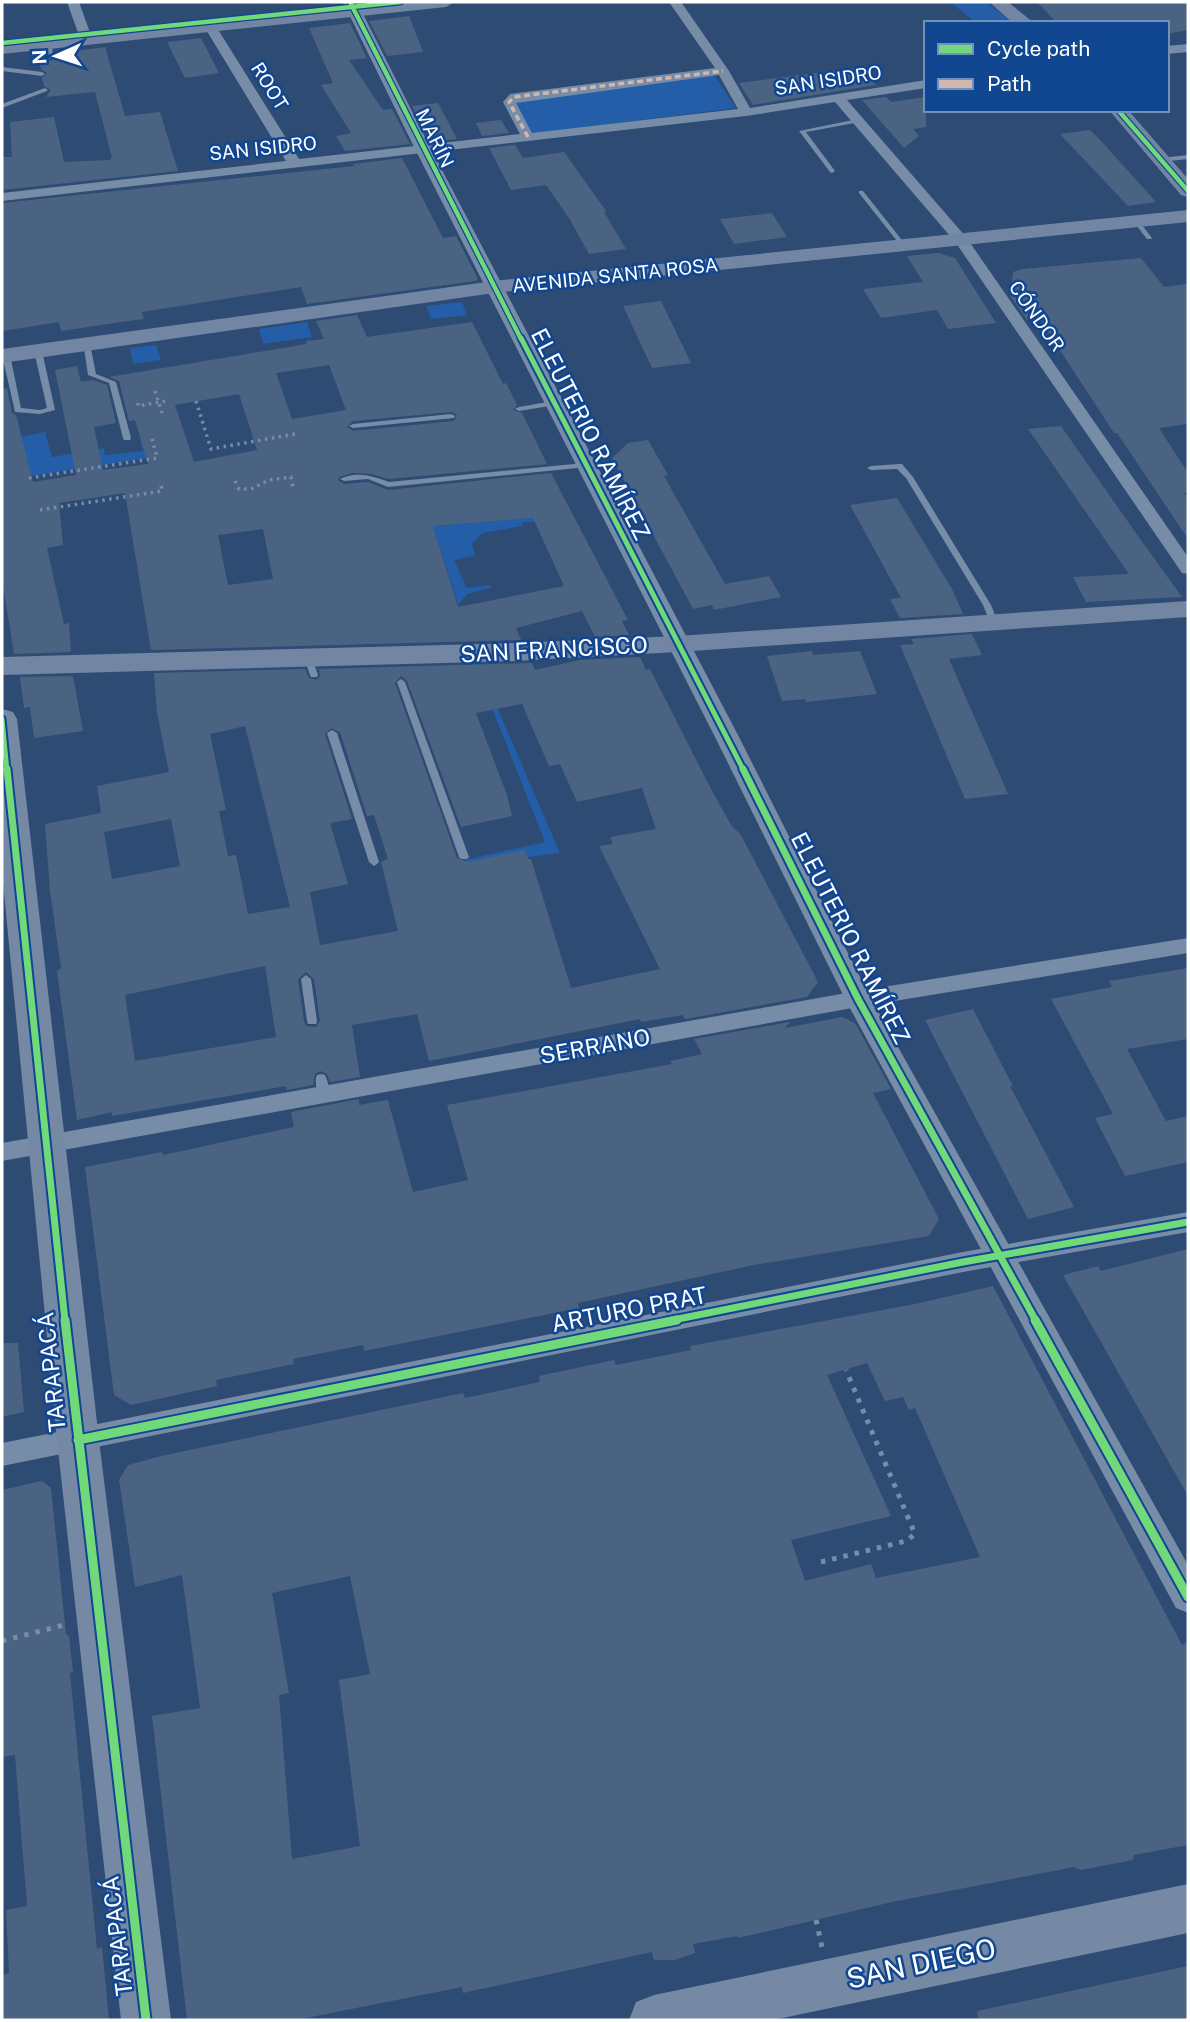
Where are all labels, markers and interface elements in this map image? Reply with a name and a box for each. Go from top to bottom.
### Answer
north arrow [21,21,91,91]
legend [924,21,1169,112]
text: Cycle path [987,36,1090,61]
text: N [28,49,50,65]
street label: ROOT [247,58,293,114]
street label: SAN ISIDRO [773,61,883,99]
text: Path [987,71,1032,96]
street label: MARÍN [411,105,459,171]
street label: SAN ISIDRO [208,131,318,165]
street label: AVENIDA SANTA ROSA [511,253,719,297]
street label: CÓNDOR [1005,276,1069,356]
street label: ELEUTERIO RAMÍREZ [526,324,656,544]
street label: SAN FRANCISCO [460,631,648,667]
street label: ELEUTERIO RAMÍREZ [786,828,916,1048]
street label: SERRANO [538,1023,652,1069]
street label: ARTURO PRAT [549,1281,709,1337]
street label: TARAPACÁ [31,1311,71,1433]
street label: TARAPACÁ [96,1875,138,1997]
street label: SAN DIEGO [843,1931,999,1995]

